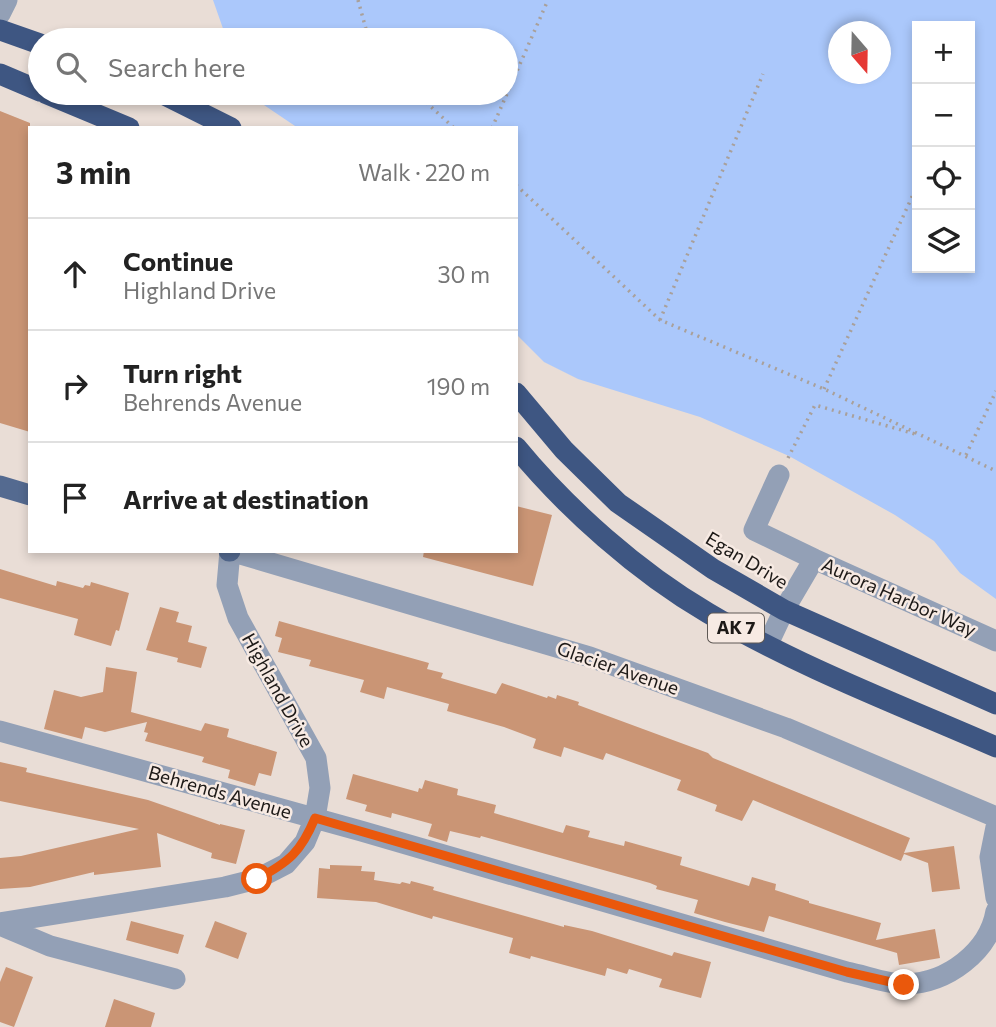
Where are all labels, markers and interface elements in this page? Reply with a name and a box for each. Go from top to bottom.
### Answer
north arrow [828,21,891,84]
map controls [912,21,975,273]
button: + [912,21,975,84]
search box [28,28,518,105]
icon: search [52,48,90,86]
text: Search here [108,51,246,82]
button: − [912,84,975,147]
button: locate [912,147,975,210]
text: 3 min [56,153,131,190]
text: Walk · 220 m [358,158,490,186]
button: layers [912,210,975,273]
text: Continue [123,245,233,276]
icon: ahead [56,255,94,293]
text: 30 m [437,260,490,288]
text: Highland Drive [123,276,276,304]
text: Turn right [123,357,242,388]
icon: right [56,367,94,405]
text: 190 m [427,372,490,400]
text: Behrends Avenue [123,388,302,416]
icon: arrive [56,479,94,517]
text: Arrive at destination [123,483,369,514]
street label: Egan Drive [702,526,793,593]
street label: Aurora Harbor Way [818,552,980,641]
road number: AK 7 [708,614,764,642]
street label: Highland Drive [238,629,319,751]
street label: Glacier Avenue [554,636,682,699]
street label: Behrends Avenue [146,760,294,823]
route start [241,863,272,894]
route end [888,969,919,1000]

